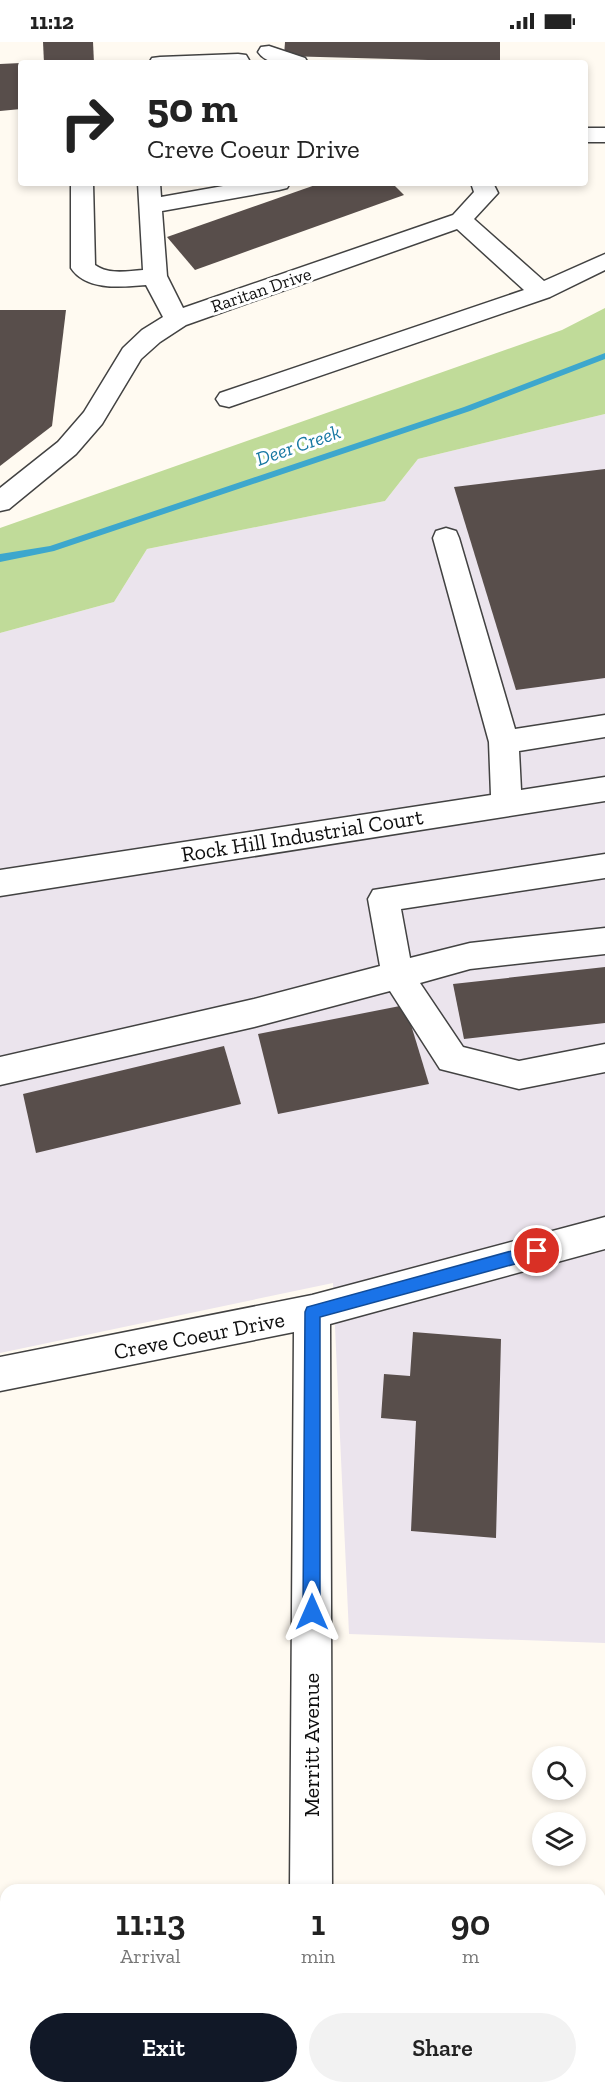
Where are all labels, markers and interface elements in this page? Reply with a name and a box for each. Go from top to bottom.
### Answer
text: 11:12 [30,8,74,35]
text: 50 m [147,82,238,133]
icon: right [48,84,126,162]
text: Creve Coeur Drive [147,133,360,165]
street label: Raritan Drive [208,263,314,317]
water label: Deer Creek [252,419,344,471]
street label: Rock Hill Industrial Court [179,803,426,868]
pin [511,1225,562,1276]
icon: arrive [520,1234,553,1267]
street label: Creve Coeur Drive [111,1306,287,1365]
position arrow [280,1580,344,1644]
street label: Merritt Avenue [298,1673,325,1817]
map controls [532,1746,586,1866]
button: search [532,1746,586,1800]
button: layers [532,1812,586,1866]
text: 11:13 [115,1901,185,1944]
text: 1 [311,1901,325,1944]
text: 90 [451,1901,491,1944]
text: Arrival [120,1944,181,1968]
text: min [301,1944,335,1968]
text: m [462,1944,479,1968]
button: Exit [30,2013,297,2082]
button: Share [309,2013,576,2082]

